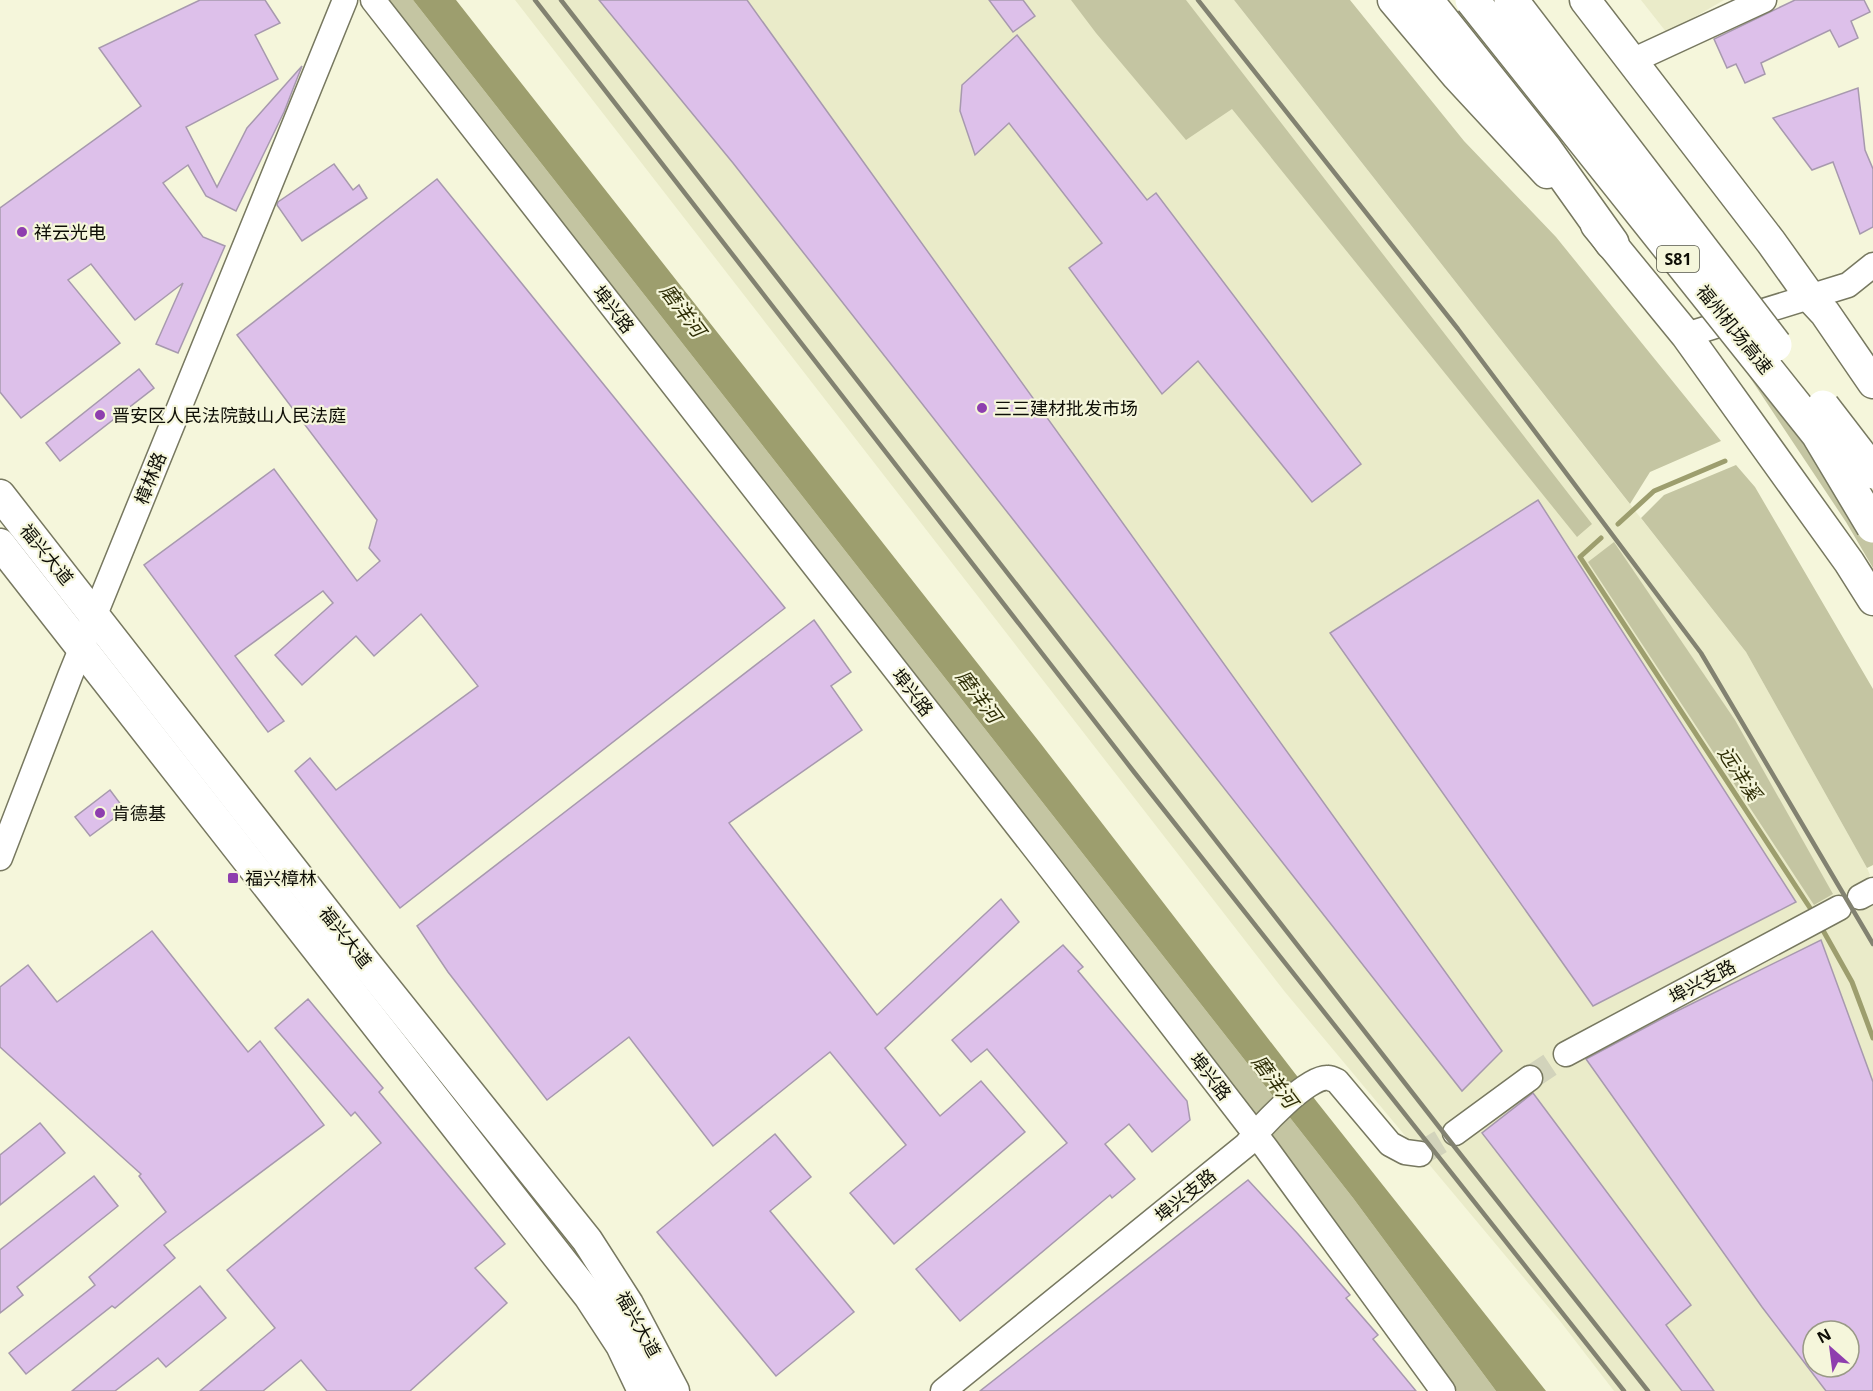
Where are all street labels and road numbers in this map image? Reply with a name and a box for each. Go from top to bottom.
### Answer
road number: S81 [1657,246,1699,272]
street label: 福州机场高速 [1692,279,1778,379]
street label: 埠兴路 [588,280,640,338]
street label: 樟林路 [129,448,171,508]
street label: 福兴大道 [15,518,79,590]
street label: 埠兴路 [887,663,939,721]
street label: 福兴大道 [314,901,378,973]
street label: 埠兴支路 [1665,954,1739,1008]
street label: 埠兴路 [1185,1047,1237,1105]
street label: 埠兴支路 [1149,1163,1221,1227]
street label: 福兴大道 [611,1287,667,1361]

